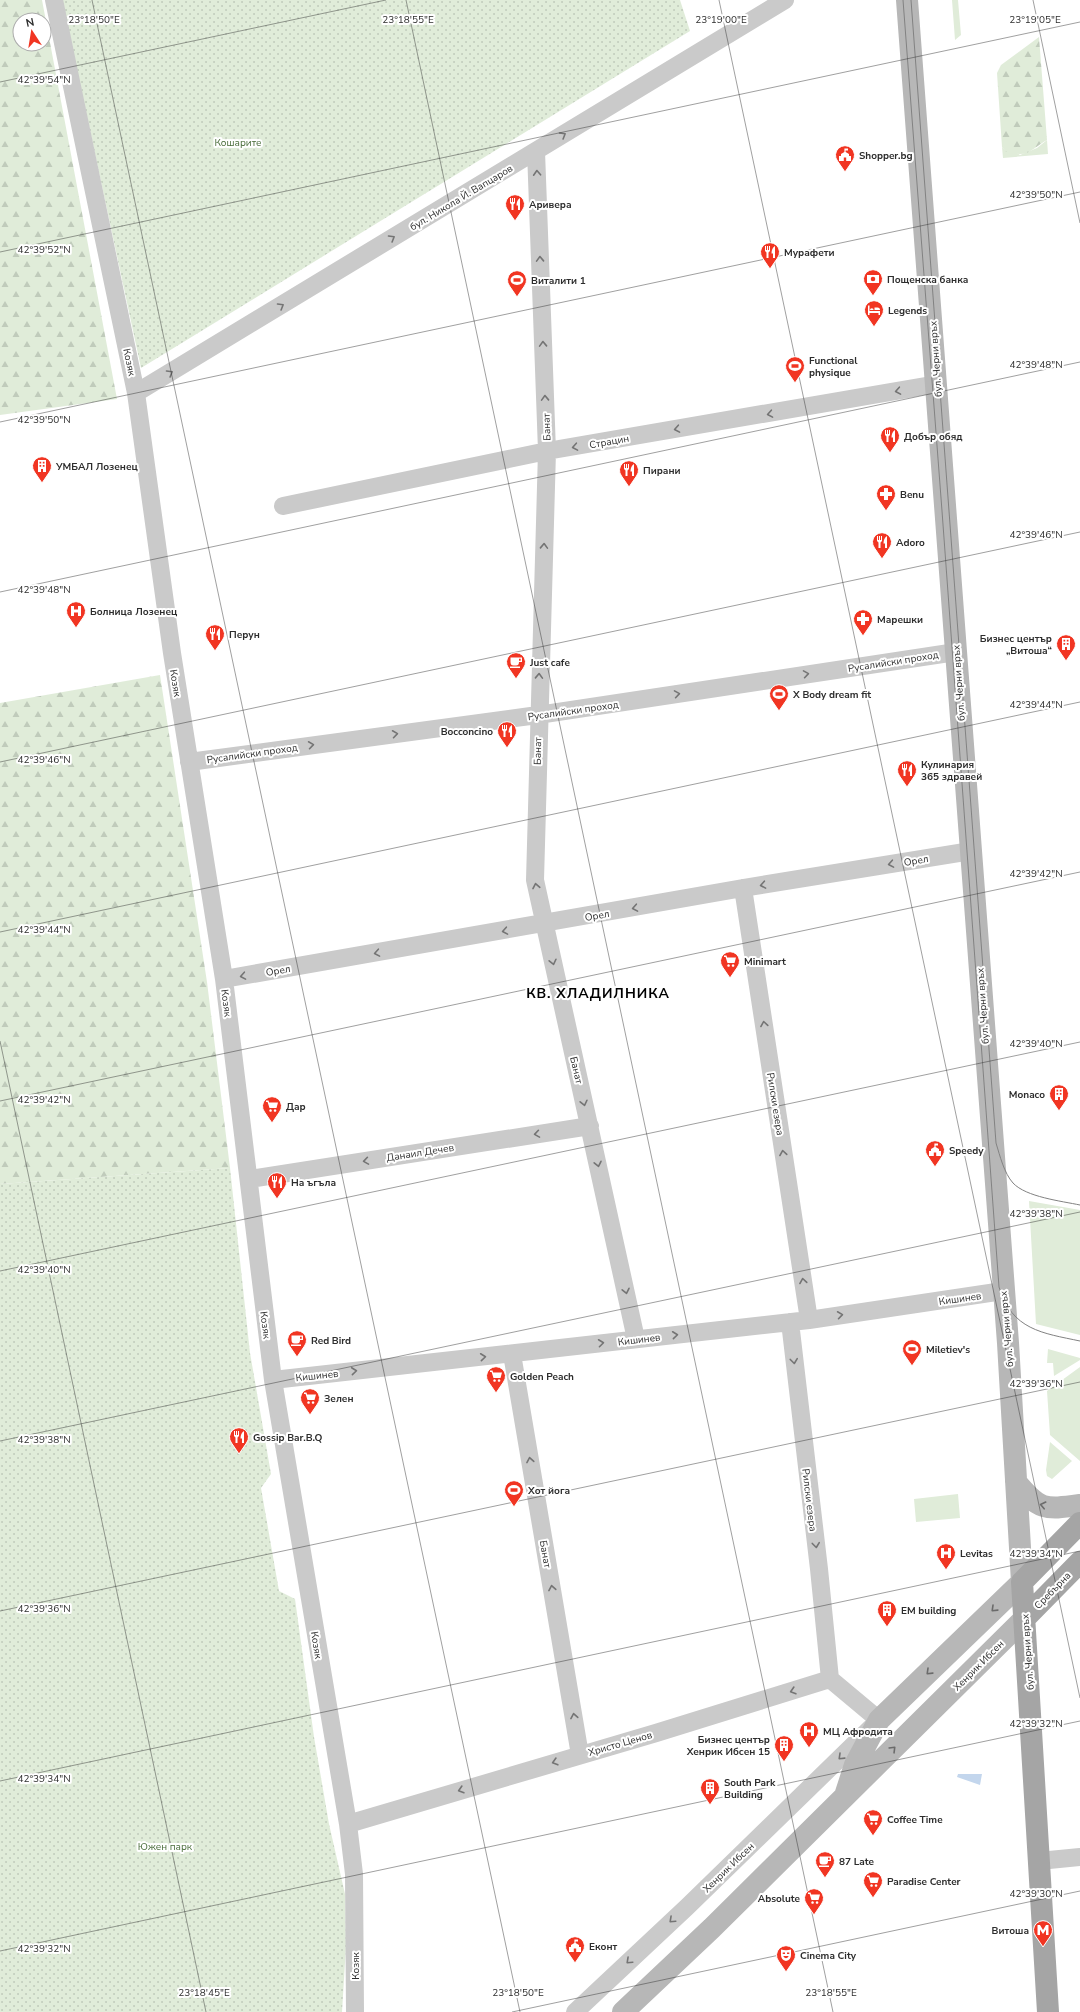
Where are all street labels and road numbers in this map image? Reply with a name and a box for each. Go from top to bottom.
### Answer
street label: бул. Никола Й. Вапцаров [407,161,516,234]
street label: бул. Черни връх [926,320,946,398]
street label: Козяк [119,347,139,378]
street label: Банат [540,412,554,441]
street label: Страцин [588,432,630,452]
street label: бул. Черни връх [949,644,969,722]
street label: Русалийски проход [847,648,940,676]
street label: Козяк [166,668,184,699]
street label: Русалийски проход [527,698,620,724]
street label: Банат [531,736,545,765]
street label: Русалийски проход [206,741,299,767]
street label: Орел [903,852,930,870]
street label: Орел [584,907,611,925]
street label: Орел [265,962,292,980]
street label: бул. Черни връх [973,967,993,1045]
street label: Козяк [217,989,235,1018]
street label: Банат [566,1055,586,1086]
street label: Рилски езера [763,1072,787,1137]
street label: Данаил Дечев [385,1141,455,1165]
street label: Кишинев [938,1289,983,1309]
street label: бул. Черни връх [997,1290,1017,1368]
street label: Козяк [256,1311,274,1340]
street label: Кишинев [617,1330,662,1350]
street label: Кишинев [295,1367,340,1385]
street label: Рилски езера [798,1468,820,1532]
street label: Банат [536,1539,554,1570]
street label: Сребърна [1031,1569,1074,1612]
street label: бул. Черни връх [1018,1613,1038,1691]
street label: Козяк [307,1630,325,1661]
street label: Хенрик Ибсен [950,1637,1007,1694]
street label: Христо Ценов [587,1728,654,1760]
street label: Хенрик Ибсен [700,1840,758,1896]
street label: Козяк [349,1951,363,1980]

